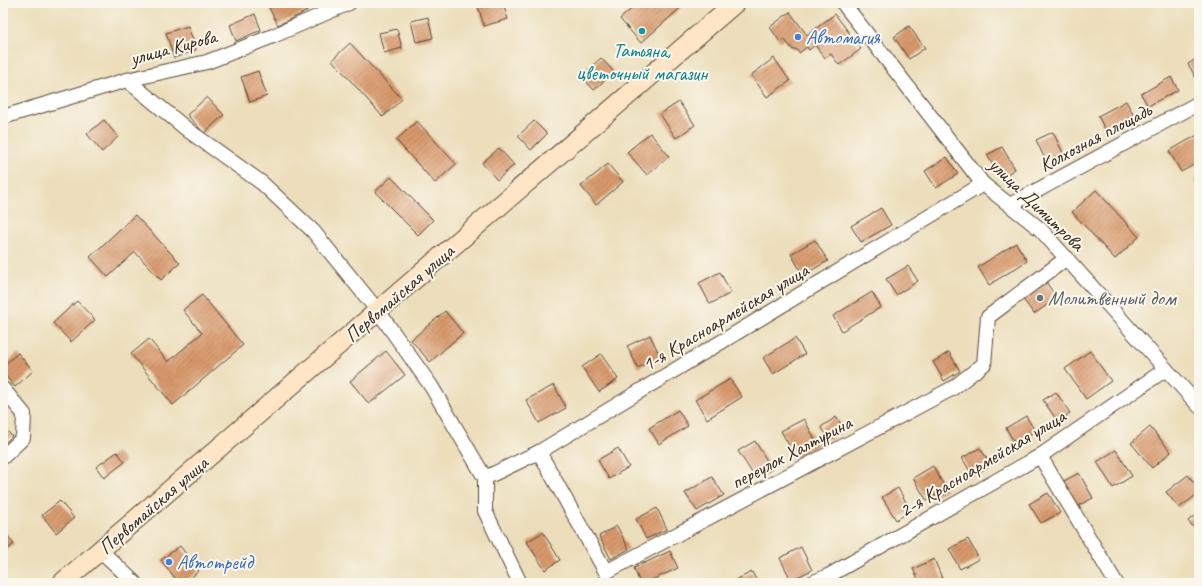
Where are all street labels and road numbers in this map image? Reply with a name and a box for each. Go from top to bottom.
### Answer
street label: улица Кирова [126,24,221,71]
street label: Колхозная площадь [1035,97,1157,177]
street label: улица Димитрова [983,152,1091,257]
street label: Первомайская улица [339,238,461,348]
street label: 1-я Красноармейская улица [638,257,815,377]
street label: 2-я Красноармейская улица [895,403,1072,523]
street label: переулок Халтурина [727,409,858,495]
street label: Первомайская улица [93,450,215,560]

